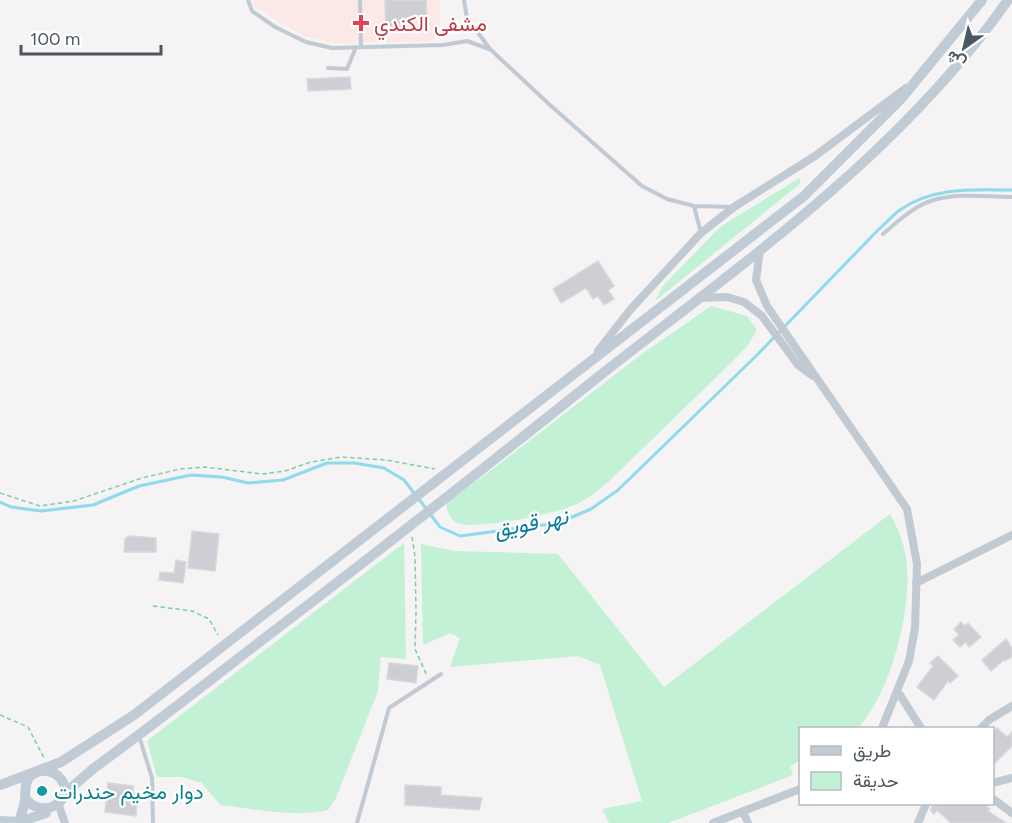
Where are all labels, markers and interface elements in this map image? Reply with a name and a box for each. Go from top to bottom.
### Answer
place label: مشفى الكندي [374,11,487,41]
marker: مشفى الكندي [352,14,370,32]
scale bar [21,18,160,56]
north arrow [934,18,994,78]
text: 100 m [30,28,80,50]
text: ش [943,47,969,73]
water label: نهر قويق [492,502,572,543]
legend [799,727,994,805]
text: طريق [853,740,891,762]
text: حديقة [853,770,899,792]
place label: دوار مخيم حندرات [54,779,204,806]
marker: دوار مخيم حندرات [35,784,49,798]

